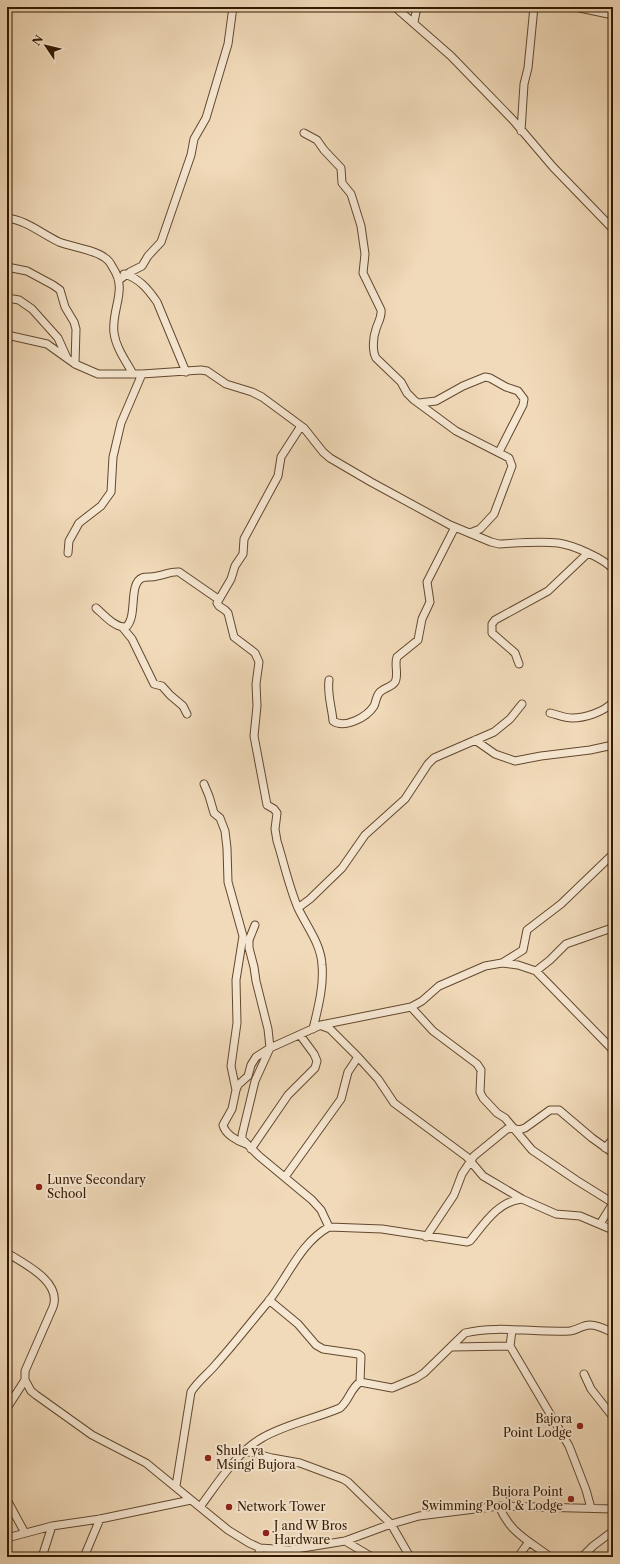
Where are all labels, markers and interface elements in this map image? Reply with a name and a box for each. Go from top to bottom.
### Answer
north arrow [26,26,66,66]
text: N [29,32,47,48]
place label: Lunve Secondary School [47,1172,146,1201]
marker: Lunve Secondary School [34,1182,44,1192]
place label: Bajora Point Lodge [503,1411,573,1440]
marker: Bajora Point Lodge [575,1421,585,1431]
place label: Shule ya Msingi Bujora [216,1443,296,1472]
marker: Shule ya Msingi Bujora [203,1453,213,1463]
place label: Bujora Point Swimming Pool & Lodge [422,1484,564,1513]
marker: Bujora Point Swimming Pool & Lodge [566,1494,576,1504]
place label: Network Tower [237,1499,325,1514]
marker: Network Tower [224,1502,234,1512]
place label: J and W Bros Hardware [272,1518,347,1547]
marker: J and W Bros Hardware [261,1528,271,1538]

